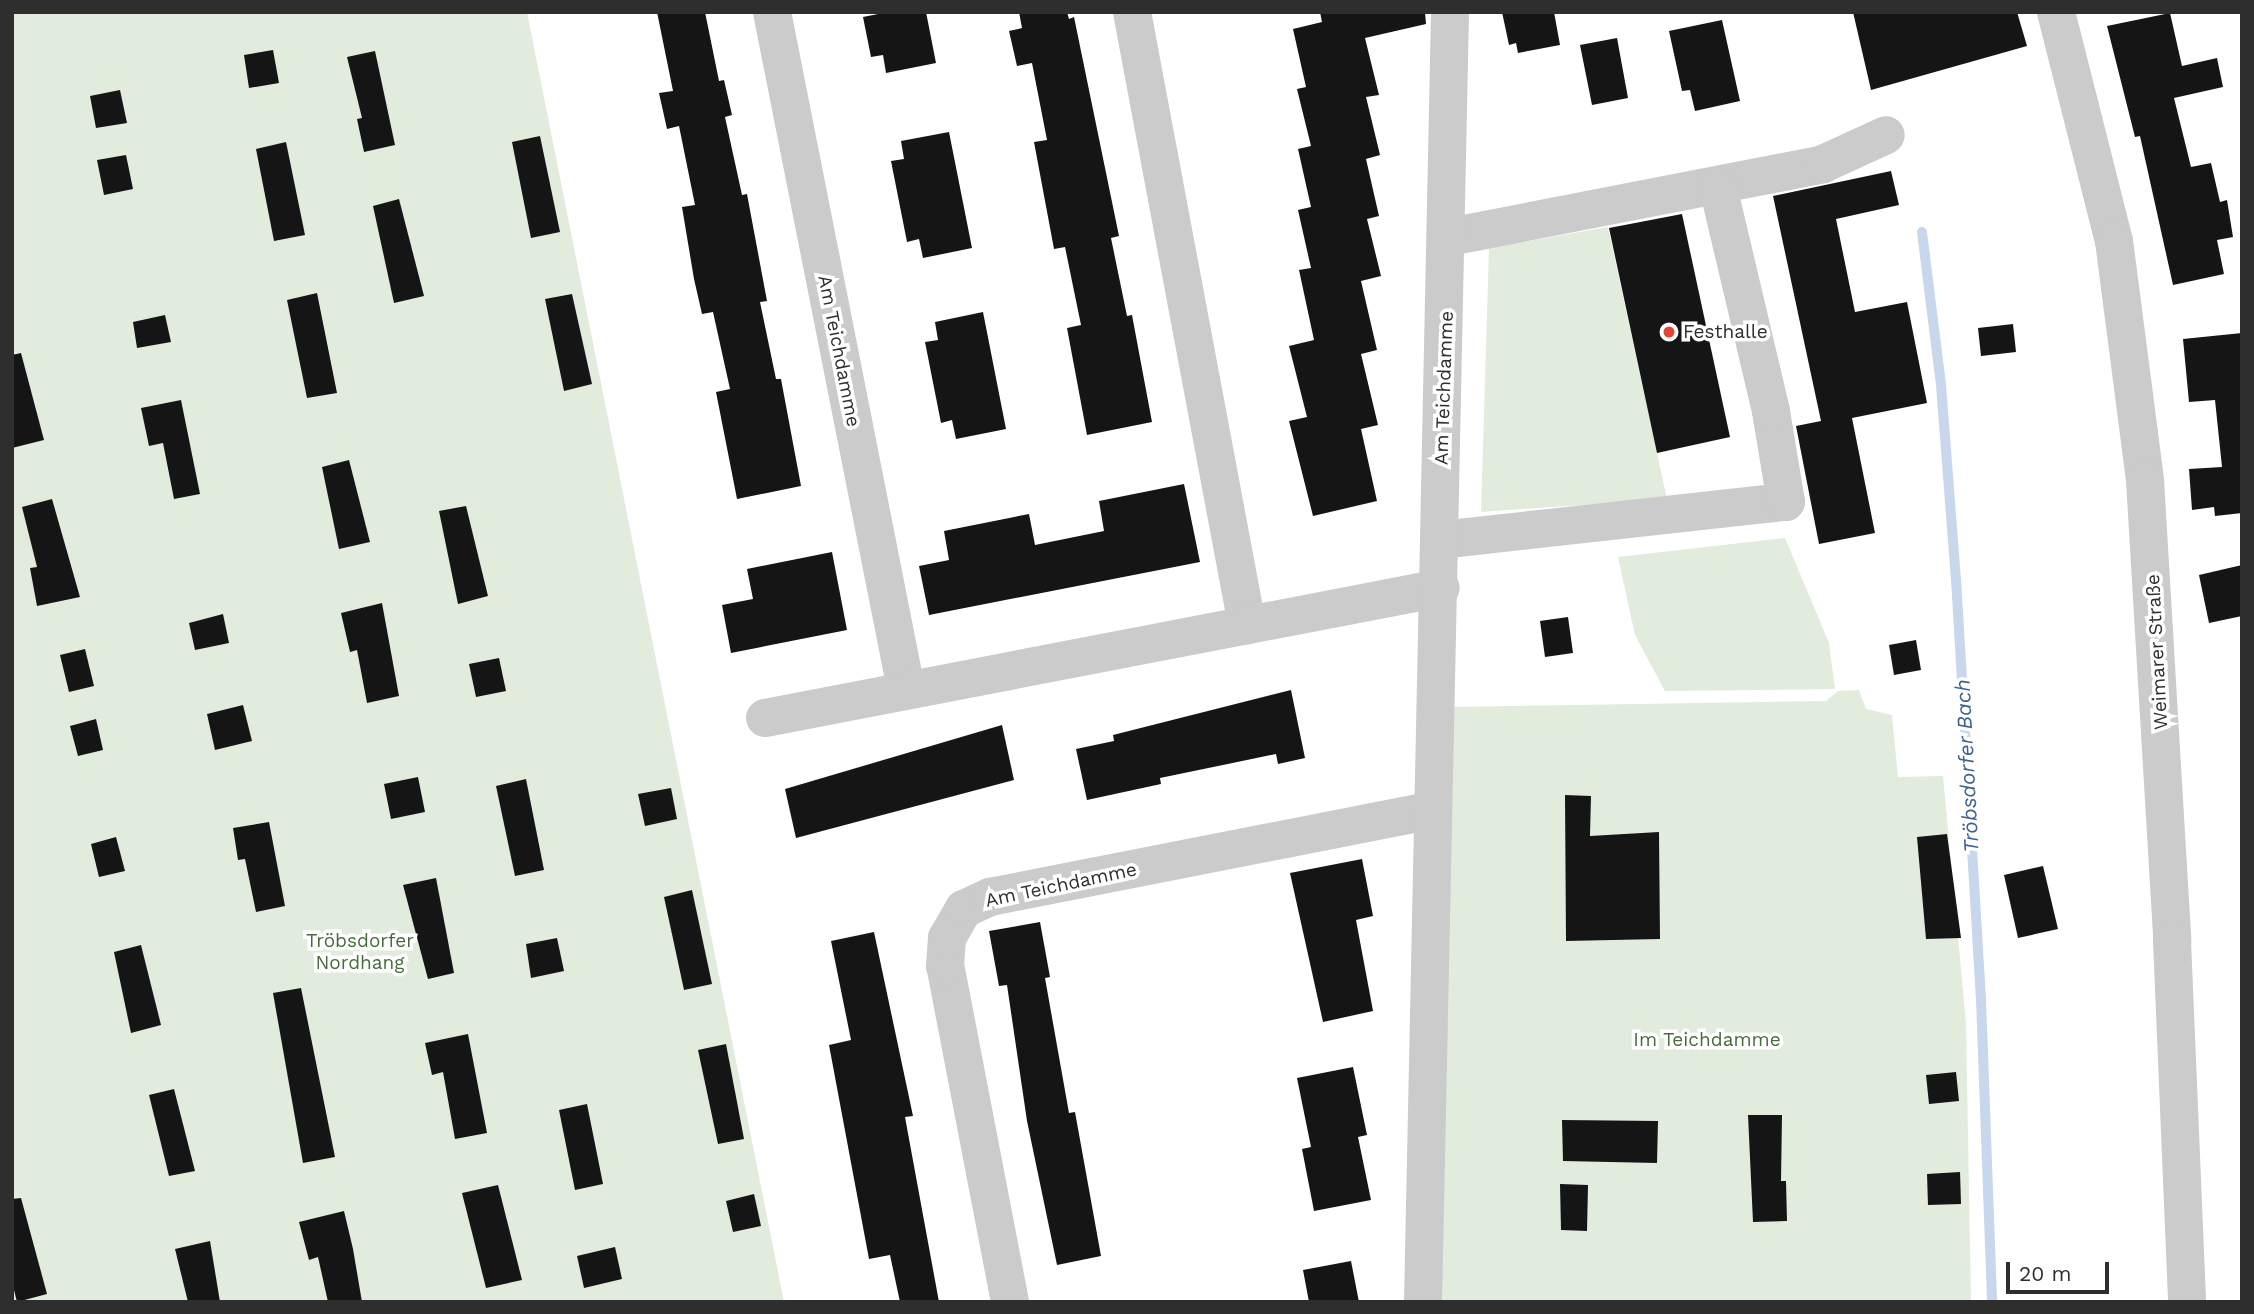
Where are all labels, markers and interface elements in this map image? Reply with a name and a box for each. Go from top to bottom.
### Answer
street label: Am Teichdamme [813,273,865,429]
street label: Am Teichdamme [1430,310,1458,466]
place label: Festhalle [1683,321,1768,343]
marker: Festhalle [1661,324,1677,340]
street label: Weimarer Straße [2142,573,2172,731]
water label: Tröbsdorfer Bach [1950,678,1984,854]
street label: Am Teichdamme [983,858,1139,912]
park label: Tröbsdorfer Nordhang [306,930,414,974]
park label: Im Teichdamme [1633,1029,1781,1051]
scale bar [2009,1248,2112,1292]
text: 20 m [2019,1261,2071,1286]

